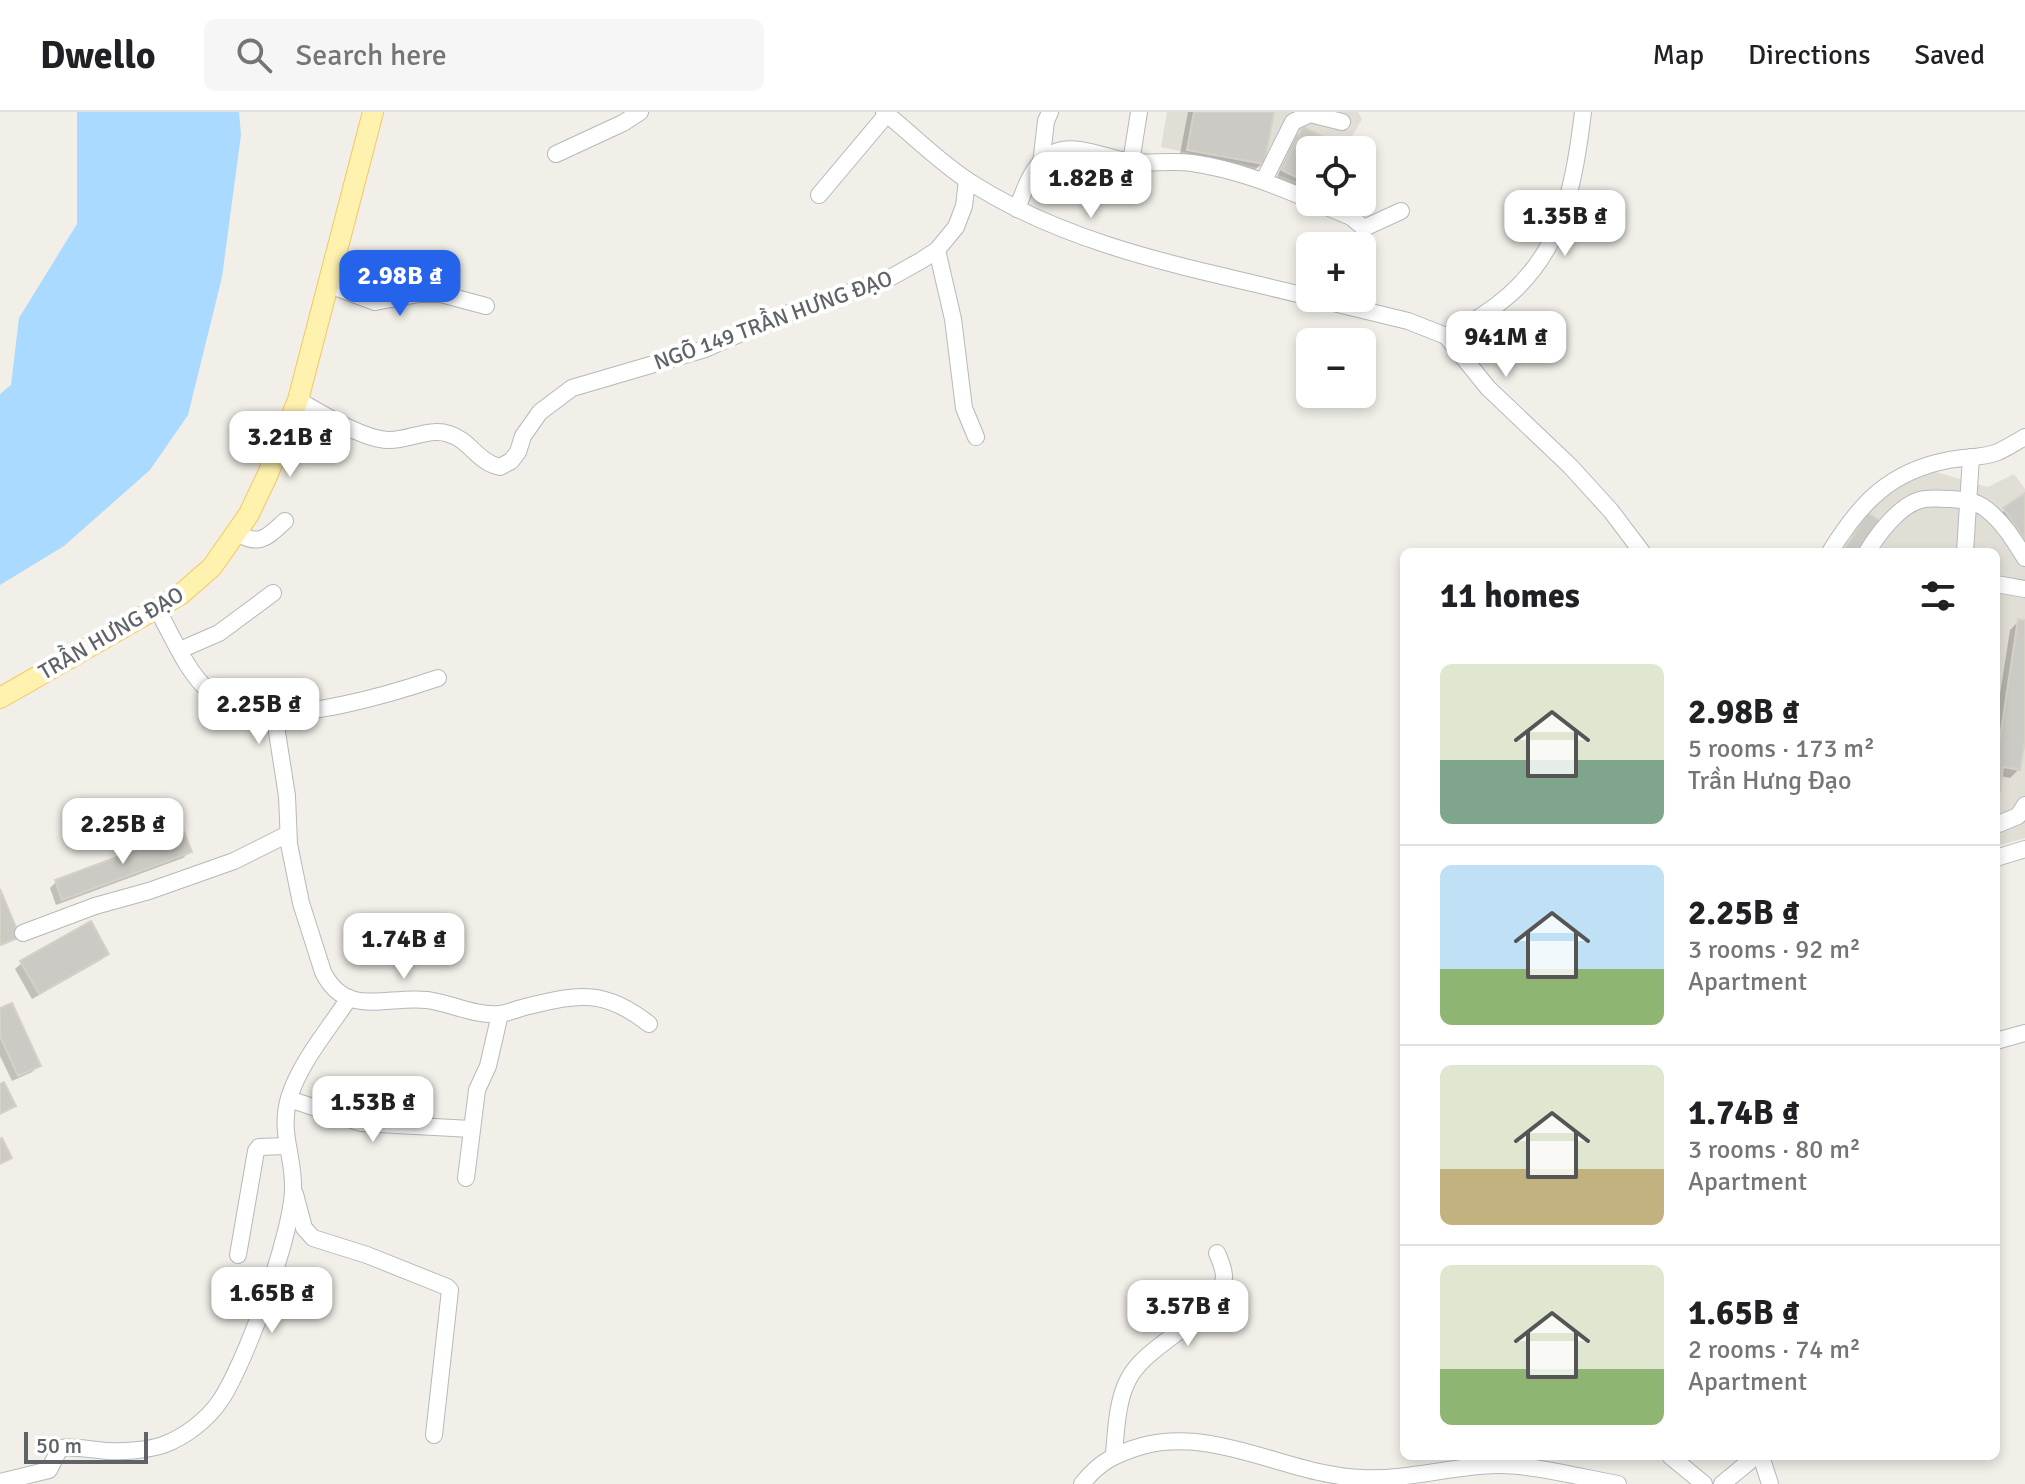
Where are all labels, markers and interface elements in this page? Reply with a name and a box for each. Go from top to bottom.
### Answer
search box [204,19,764,91]
text: Dwello [40,32,156,79]
icon: search [232,33,276,77]
text: Search here [296,37,447,74]
text: Map [1652,38,1704,72]
text: Directions [1748,38,1870,72]
text: Saved [1914,38,1985,72]
map controls [1296,136,1376,408]
button: locate [1296,136,1376,216]
pin: 1.82B ₫ [1017,152,1165,220]
text: 1.82B ₫ [1048,162,1134,194]
pin: 1.35B ₫ [1491,190,1639,258]
text: 1.35B ₫ [1522,200,1608,232]
button: + [1296,232,1376,312]
pin: 2.98B ₫ [326,250,474,318]
text: 2.98B ₫ [357,260,443,292]
street label: NGÕ 149 TRẦN HƯNG ĐẠO [649,261,896,376]
pin: 941M ₫ [1441,311,1571,379]
text: 941M ₫ [1464,321,1548,353]
button: − [1296,328,1376,408]
pin: 3.21B ₫ [216,411,364,479]
text: 3.21B ₫ [247,421,333,453]
icon: filters [1916,574,1960,618]
text: 11 homes [1440,575,1580,617]
street label: TRẦN HƯNG ĐẠO [32,578,188,685]
pin: 2.25B ₫ [185,678,333,746]
text: 2.25B ₫ [216,688,302,720]
text: 2.98B ₫ [1688,691,1800,733]
icon: home [1504,696,1600,792]
text: 5 rooms · 173 m² [1688,733,1875,765]
text: Trần Hưng Đạo [1688,765,1851,797]
pin: 2.25B ₫ [49,798,197,866]
text: 2.25B ₫ [80,808,166,840]
text: 2.25B ₫ [1688,892,1800,934]
icon: home [1504,897,1600,993]
pin: 1.74B ₫ [330,913,478,981]
text: 1.74B ₫ [361,923,447,955]
text: 3 rooms · 92 m² [1688,934,1861,966]
text: Apartment [1688,966,1807,998]
pin: 1.53B ₫ [299,1076,447,1144]
text: 1.53B ₫ [330,1086,416,1118]
text: 1.74B ₫ [1688,1092,1800,1134]
icon: home [1504,1097,1600,1193]
text: 3 rooms · 80 m² [1688,1134,1861,1166]
text: Apartment [1688,1166,1807,1198]
pin: 1.65B ₫ [198,1267,346,1335]
text: 1.65B ₫ [229,1277,315,1309]
pin: 3.57B ₫ [1114,1280,1262,1348]
text: 3.57B ₫ [1145,1290,1231,1322]
text: 1.65B ₫ [1688,1292,1800,1334]
icon: home [1504,1297,1600,1393]
text: 2 rooms · 74 m² [1688,1334,1861,1366]
text: Apartment [1688,1366,1807,1398]
scale bar [24,1428,148,1464]
text: 50 m [36,1432,82,1459]

